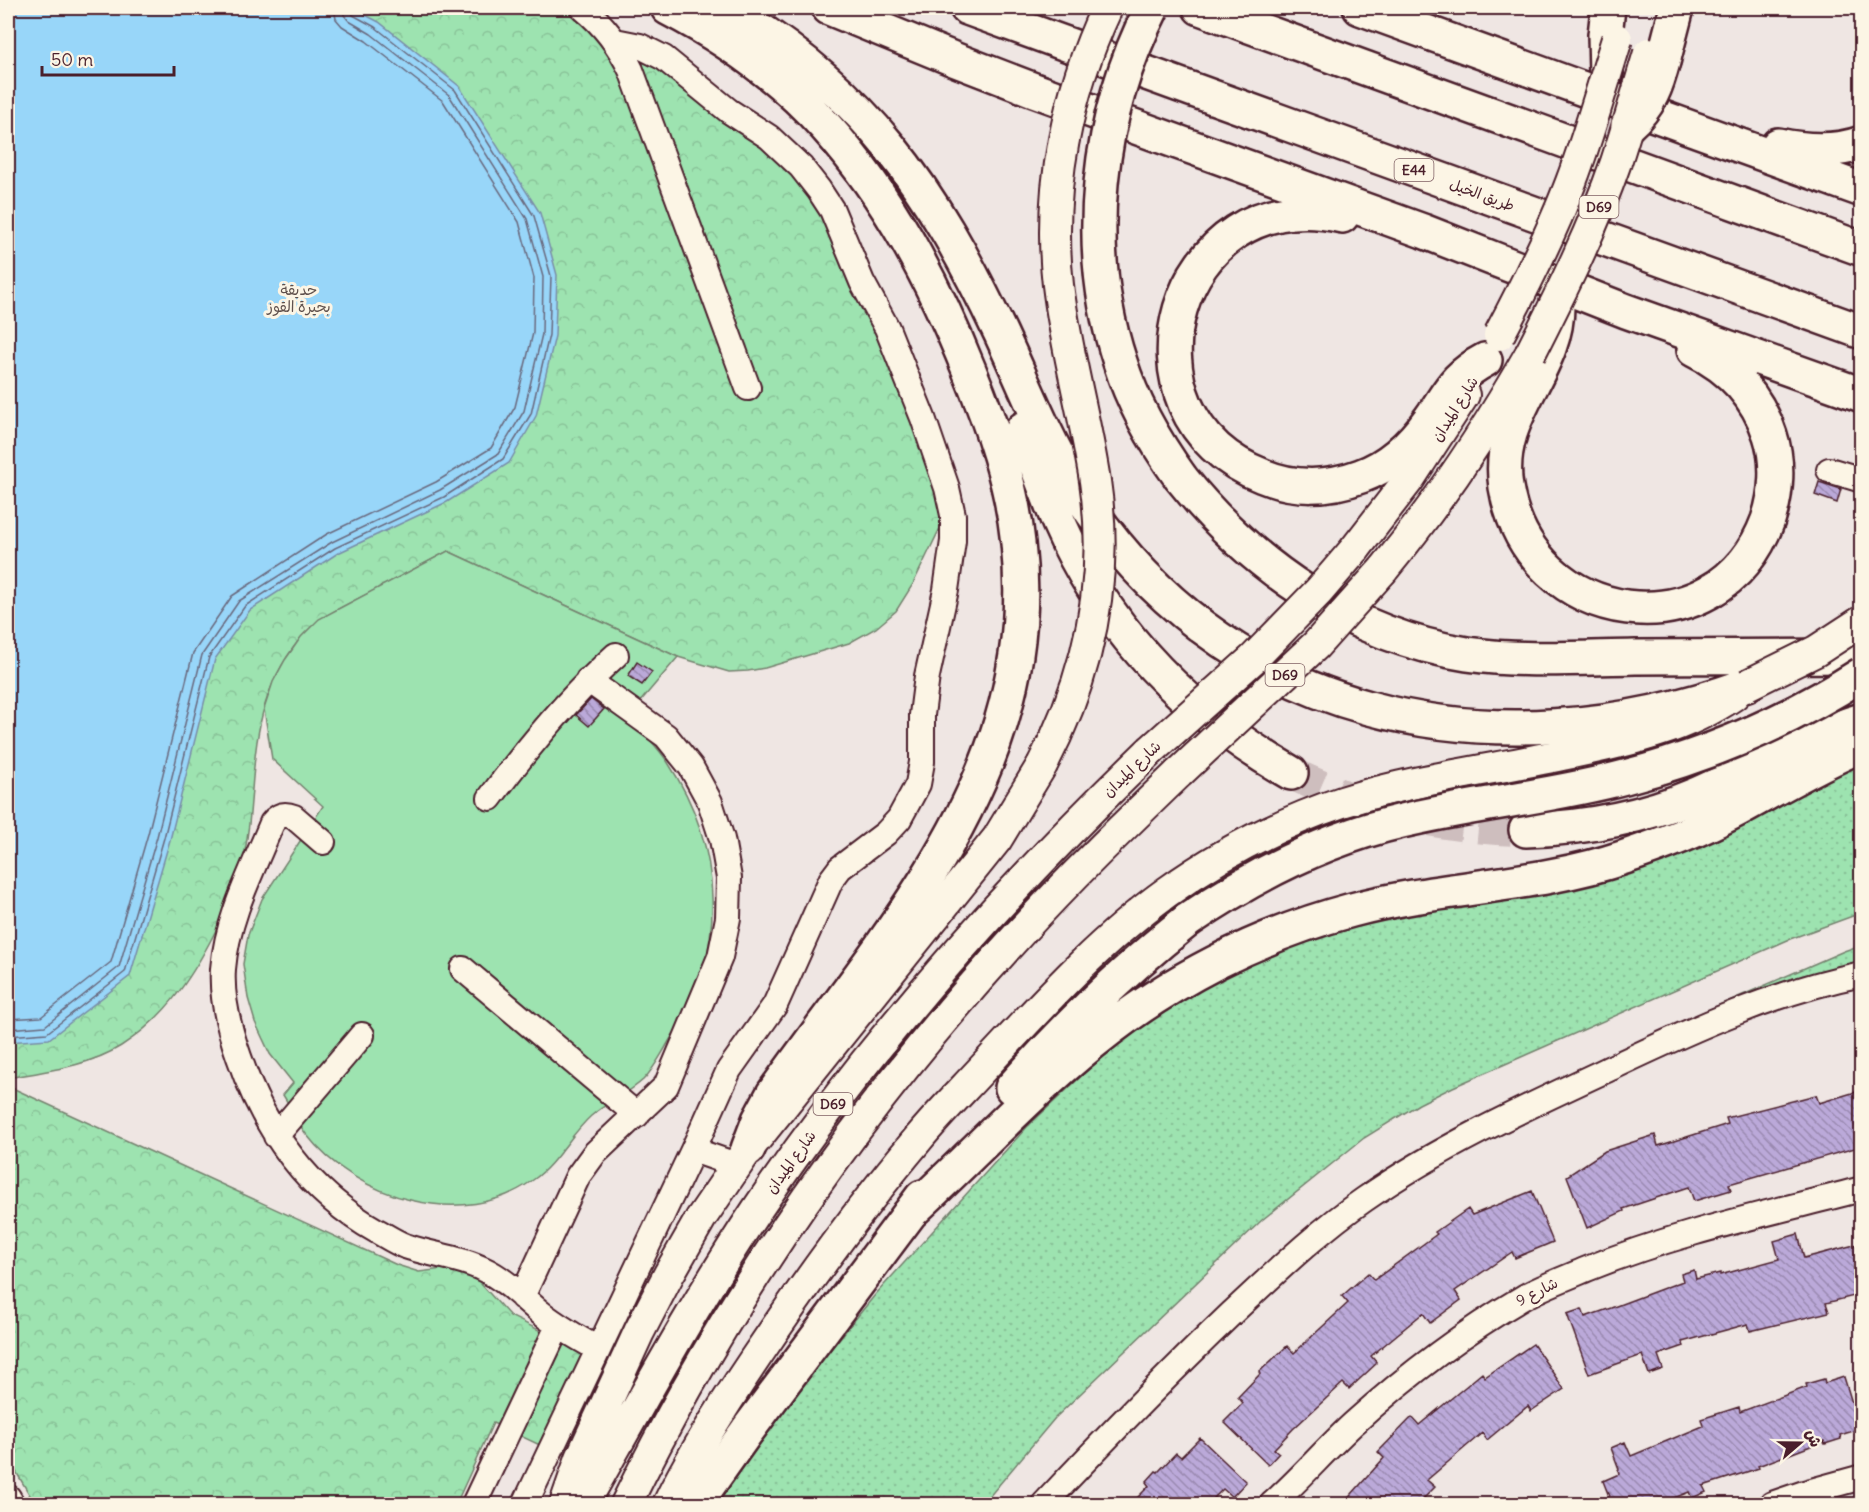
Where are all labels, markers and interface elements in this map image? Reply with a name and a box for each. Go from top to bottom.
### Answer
scale bar [42,39,174,77]
text: 50 m [51,48,93,71]
road number: E44 [1394,159,1434,181]
street label: طريق الخيل [1447,174,1517,215]
road number: D69 [1580,196,1618,218]
park label: حديقة بحيرة القوز [266,280,331,316]
street label: شارع الميدان [1427,373,1483,445]
road number: D69 [1266,664,1304,686]
street label: شارع الميدان [1099,736,1165,802]
road number: D69 [814,1093,852,1115]
street label: شارع الميدان [761,1126,821,1198]
street label: شارع 9 [1513,1273,1561,1311]
north arrow [1770,1413,1830,1473]
text: ش [1802,1426,1827,1450]

